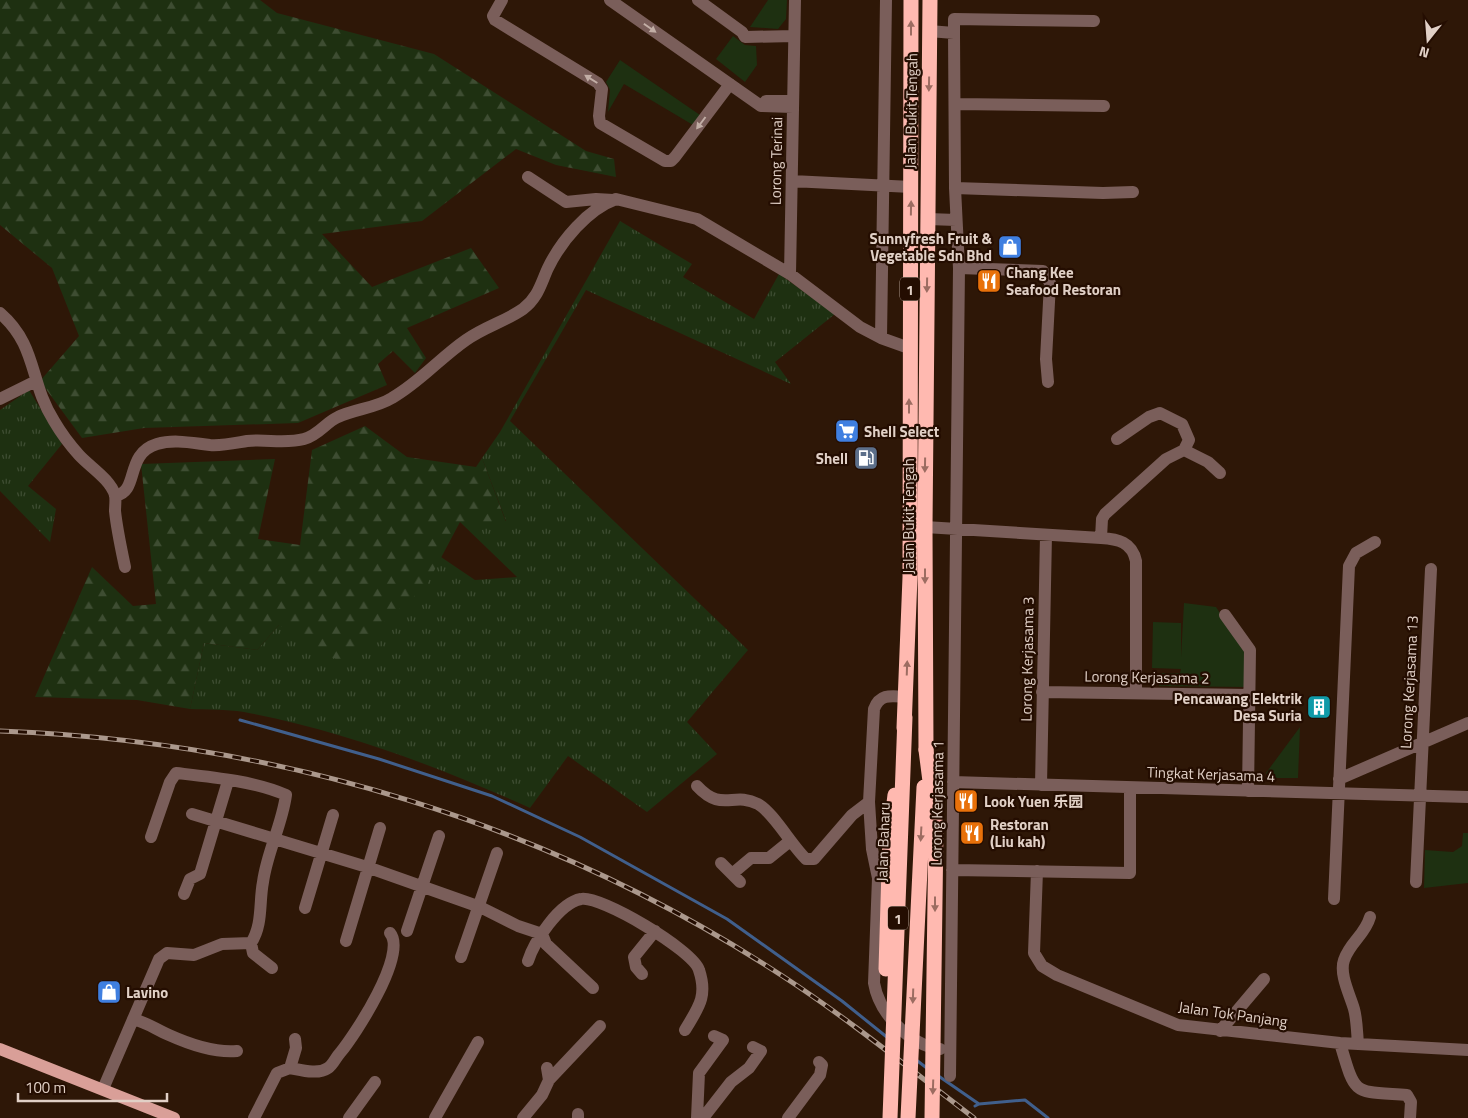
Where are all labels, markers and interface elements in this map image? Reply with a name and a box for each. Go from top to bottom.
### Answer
north arrow [1403,15,1453,65]
one-way arrow [907,20,915,36]
one-way arrow [643,23,657,33]
text: N [1416,41,1432,64]
street label: Jalan Bukit Tengah [898,53,924,169]
one-way arrow [584,74,597,83]
one-way arrow [925,76,933,92]
one-way arrow [696,116,706,130]
street label: Lorong Terinai [764,117,788,205]
one-way arrow [907,200,915,216]
place label: Sunnyfresh Fruit & Vegetable Sdn Bhd [870,227,992,267]
shop icon: Sunnyfresh Fruit & Vegetable Sdn Bhd [997,234,1023,260]
place label: Chang Kee Seafood Restoran [1006,261,1121,301]
restaurant icon: Chang Kee Seafood Restoran [976,268,1002,294]
one-way arrow [923,277,931,293]
road number: 1 [900,278,920,300]
one-way arrow [905,398,913,414]
supermarket icon: Shell Select [834,418,860,444]
place label: Shell Select [864,420,940,443]
fuel station icon: Shell [853,445,879,471]
place label: Shell [816,447,848,470]
one-way arrow [921,457,929,473]
street label: Jalan Bukit Tengah [897,458,920,574]
one-way arrow [921,568,929,584]
street label: Lorong Kerjasama 3 [1014,596,1040,722]
street label: Lorong Kerjasama 13 [1394,615,1424,749]
one-way arrow [903,660,911,676]
street label: Lorong Kerjasama 2 [1084,664,1210,690]
place label: Pencawang Elektrik Desa Suria [1174,687,1302,727]
building icon: Pencawang Elektrik Desa Suria [1306,694,1332,720]
street label: Lorong Kerjasama 1 [924,740,950,866]
street label: Tingkat Kerjasama 4 [1146,760,1276,788]
restaurant icon: Look Yuen 乐园 [953,788,979,814]
place label: Look Yuen 乐园 [984,790,1083,813]
street label: Jalan Baharu [870,802,896,882]
place label: Restoran (Liu kah) [990,813,1049,853]
restaurant icon: Restoran (Liu kah) [959,820,985,846]
one-way arrow [916,826,924,842]
one-way arrow [931,896,939,912]
road number: 1 [888,906,908,930]
shop icon: Lavino [96,979,122,1005]
place label: Lavino [126,981,168,1004]
one-way arrow [909,989,917,1005]
street label: Jalan Tok Panjang [1177,995,1289,1033]
scale bar [18,1070,166,1102]
text: 100 m [25,1076,66,1099]
one-way arrow [929,1079,937,1095]

